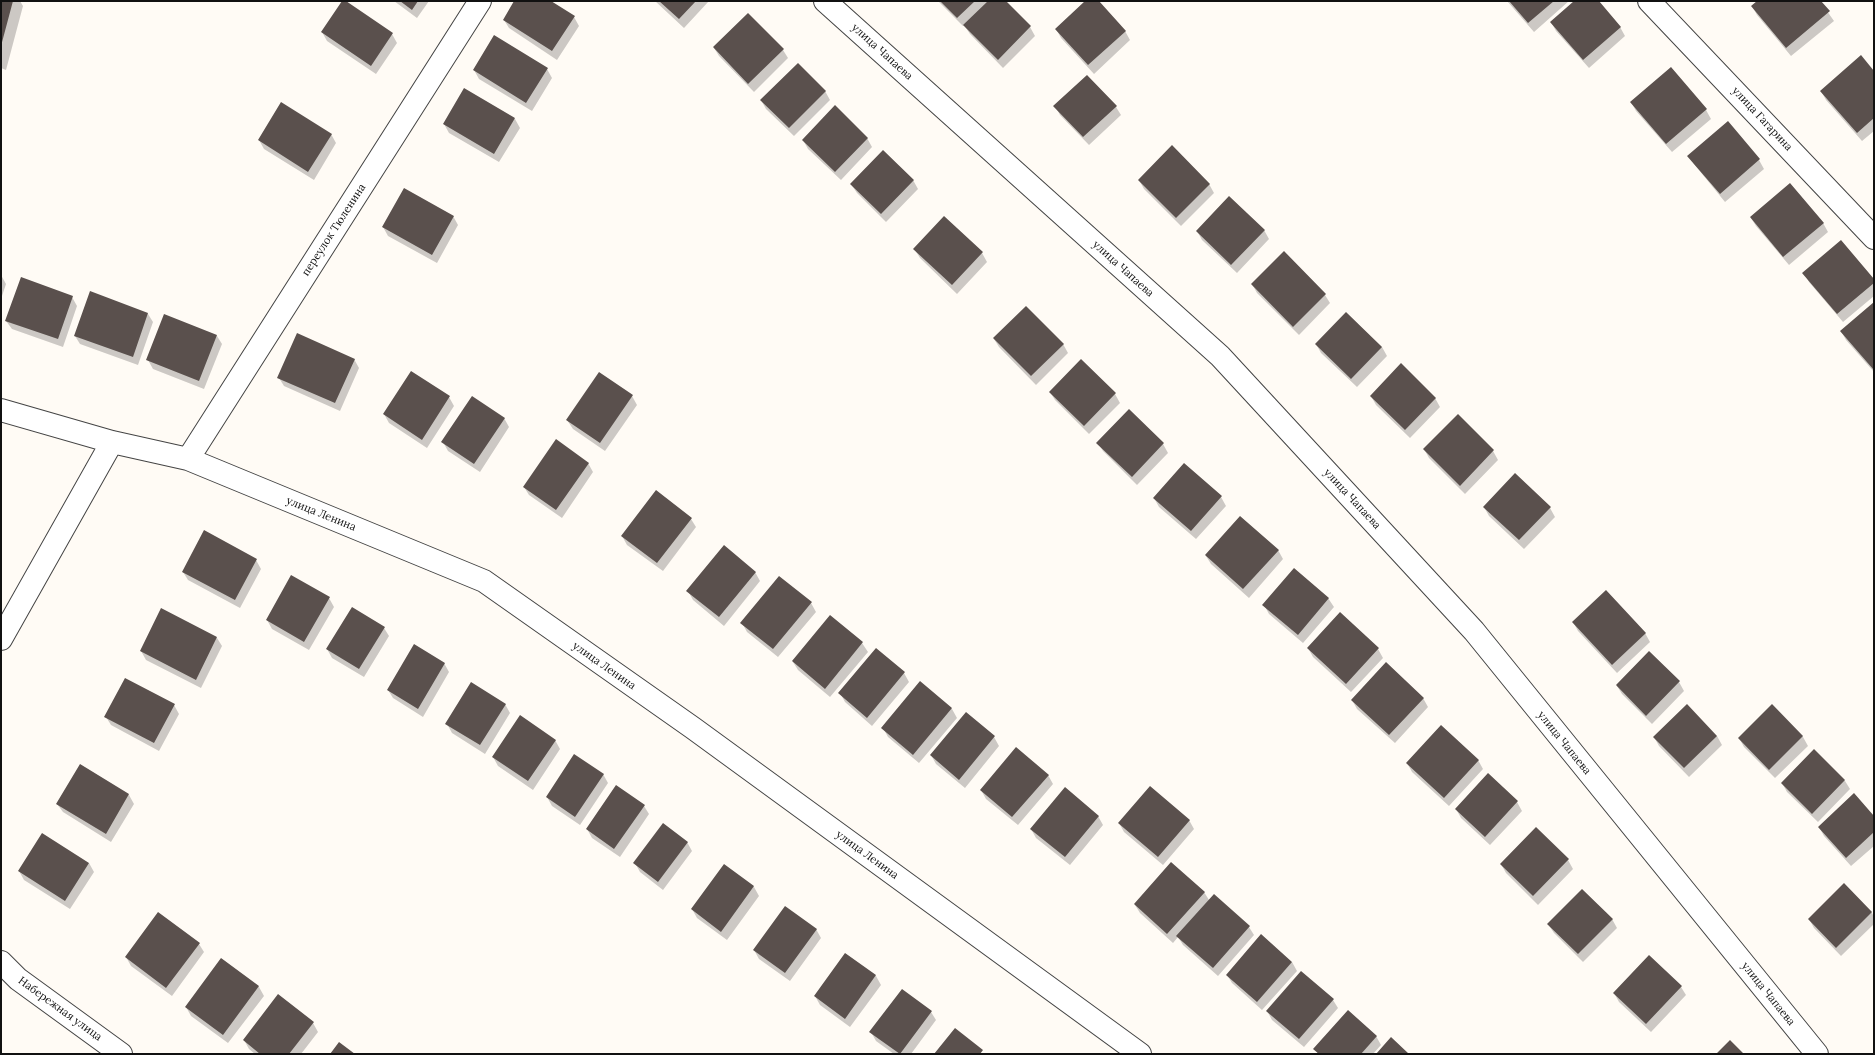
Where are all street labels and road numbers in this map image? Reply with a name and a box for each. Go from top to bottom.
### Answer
street label: улица Чапаева [849,21,915,83]
street label: улица Гагарина [1729,84,1795,154]
street label: переулок Тюленина [299,181,369,279]
street label: улица Чапаева [1090,238,1156,300]
street label: улица Чапаева [1321,466,1383,532]
street label: улица Ленина [284,494,358,534]
street label: улица Ленина [570,639,638,693]
street label: улица Чапаева [1534,709,1594,777]
street label: улица Ленина [833,828,901,882]
street label: улица Чапаева [1738,960,1798,1028]
street label: Набережная улица [16,974,104,1044]

